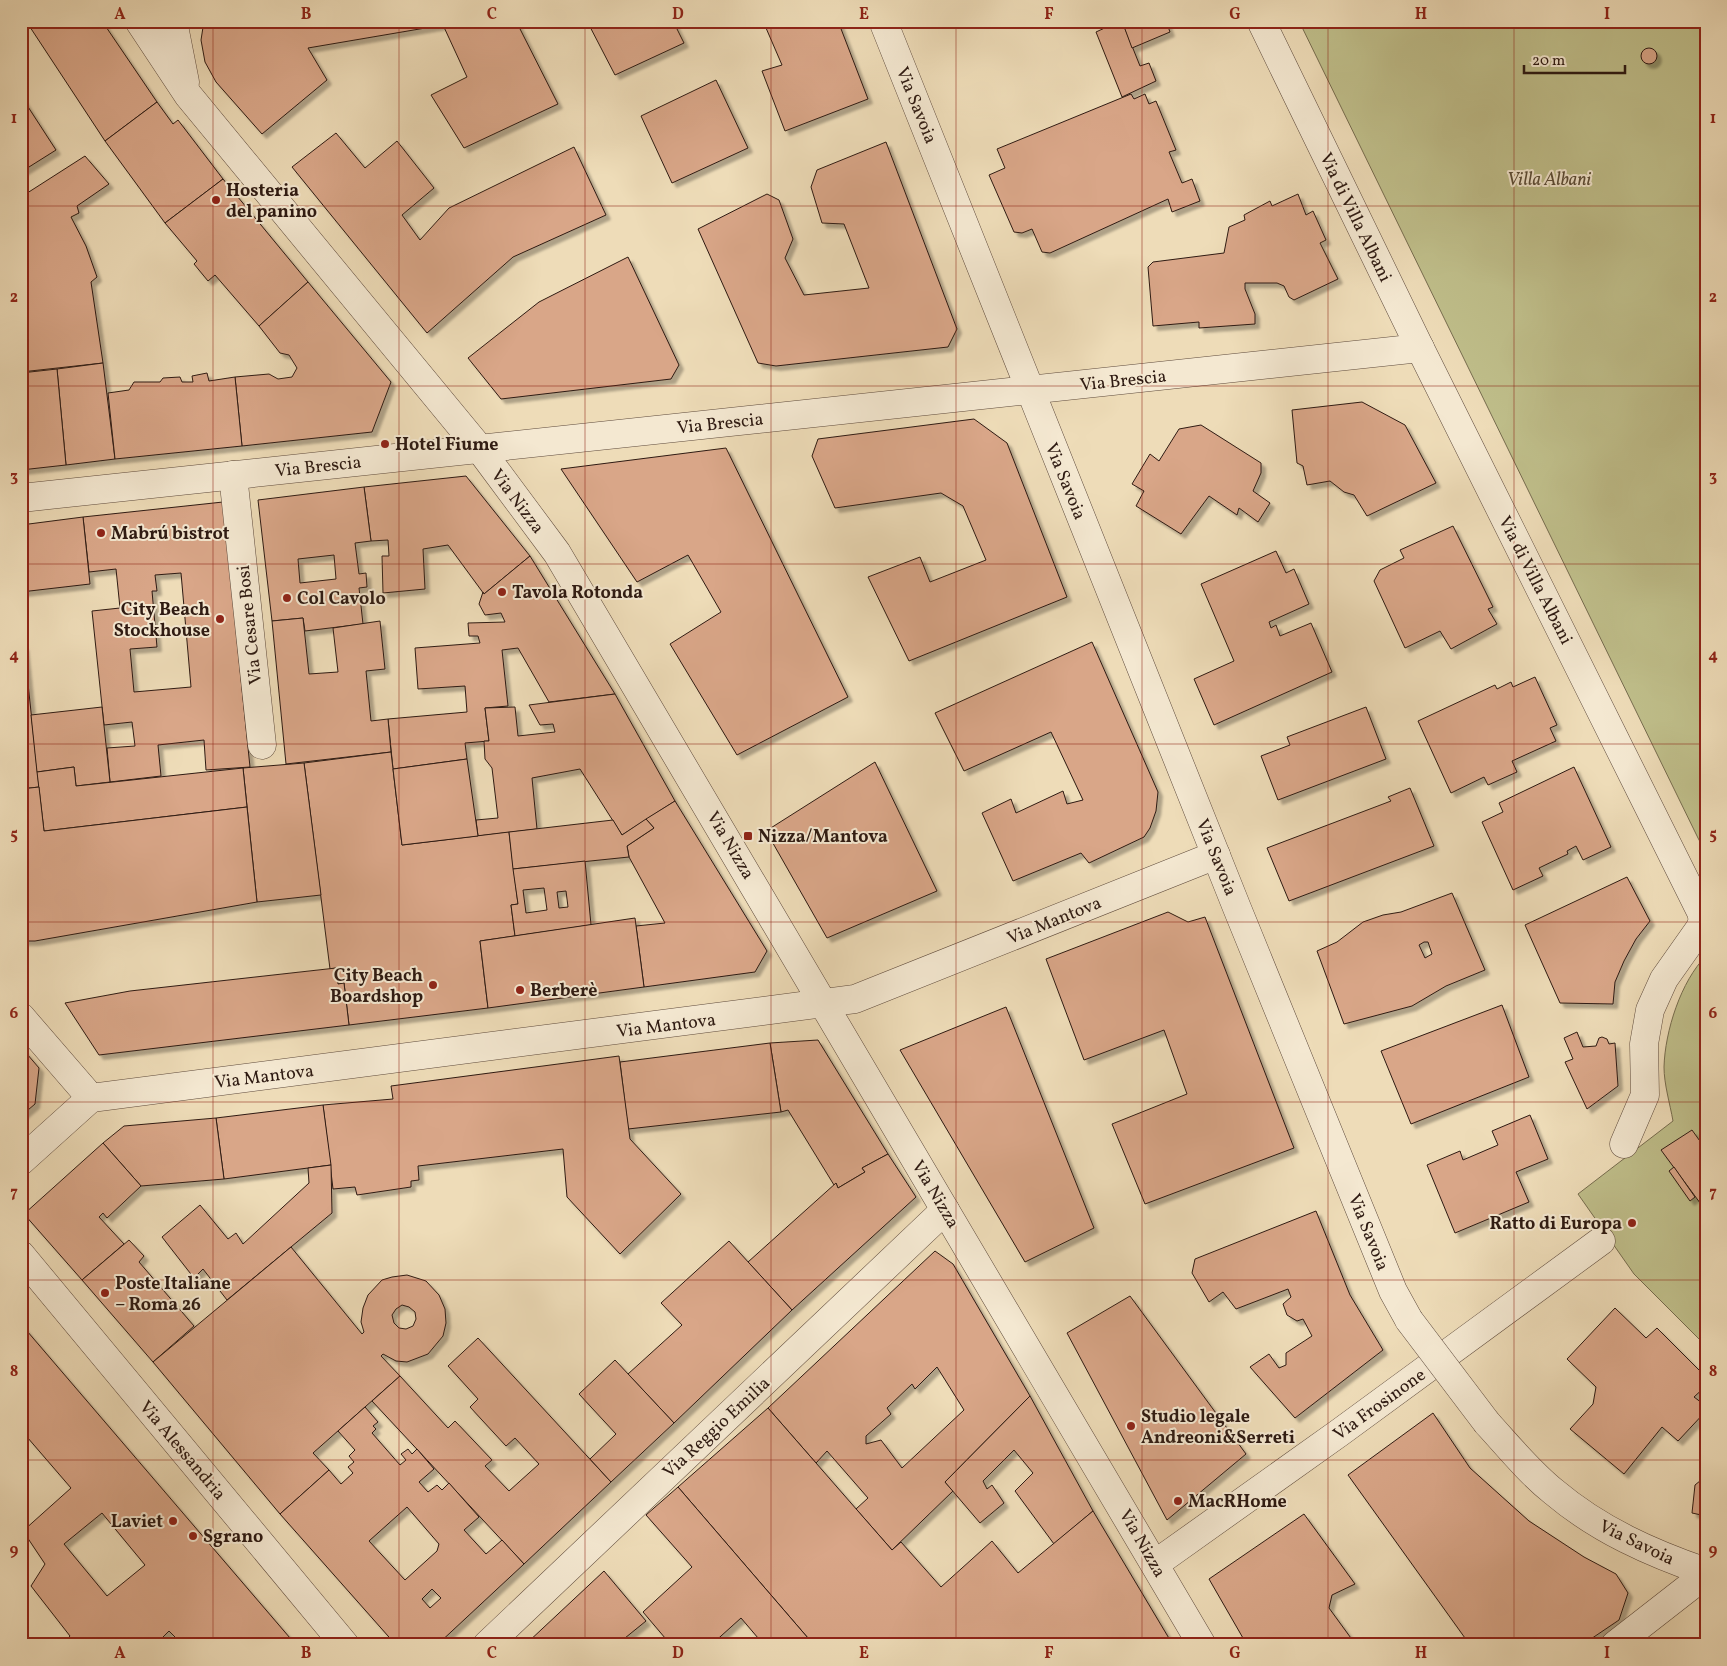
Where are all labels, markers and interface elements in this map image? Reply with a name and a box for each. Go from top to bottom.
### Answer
text: A [114,4,126,26]
text: B [301,4,312,26]
text: C [487,4,497,26]
text: D [672,4,684,26]
text: E [859,4,869,26]
text: F [1044,4,1054,26]
text: G [1229,4,1241,26]
text: H [1415,4,1427,26]
text: I [1604,4,1610,26]
scale bar [1524,42,1626,74]
text: 20 m [1532,51,1565,72]
street label: Via Savoia [889,63,942,148]
text: 1 [11,108,17,130]
text: 1 [1710,108,1716,130]
street label: Via di Villa Albani [1312,149,1397,287]
park label: Villa Albani [1507,168,1592,193]
place label: Hosteria del panino [226,179,317,225]
marker: Hosteria del panino [210,194,222,206]
text: 2 [10,287,18,309]
text: 2 [1709,287,1717,309]
street label: Via Brescia [1079,365,1168,398]
street label: Via Brescia [676,408,765,441]
place label: Hotel Fiume [395,433,499,458]
marker: Hotel Fiume [379,438,391,450]
street label: Via Savoia [1038,439,1091,524]
street label: Via Brescia [274,451,363,484]
street label: Via Nizza [484,464,549,539]
text: 3 [10,466,18,488]
text: 3 [1709,466,1717,488]
street label: Via di Villa Albani [1491,512,1578,649]
place label: Mabrú bistrot [111,522,230,547]
marker: Mabrú bistrot [95,527,107,539]
street label: Via Cesare Bosi [232,564,269,686]
place label: Tavola Rotonda [512,581,643,606]
marker: Tavola Rotonda [496,586,508,598]
place label: Col Cavolo [297,587,386,612]
marker: Col Cavolo [281,592,293,604]
place label: City Beach Stockhouse [114,598,210,644]
marker: City Beach Stockhouse [214,613,226,625]
text: 4 [9,645,19,667]
text: 4 [1708,645,1718,667]
street label: Via Nizza [700,807,760,884]
street label: Via Savoia [1189,815,1242,900]
text: 5 [10,824,18,846]
text: 5 [1709,824,1717,846]
place label: Nizza/Mantova [758,825,888,850]
marker: Nizza/Mantova [742,830,754,842]
street label: Via Mantova [1004,891,1106,952]
place label: City Beach Boardshop [330,964,423,1010]
marker: City Beach Boardshop [427,979,439,991]
place label: Berberè [530,979,598,1004]
marker: Berberè [514,984,526,996]
text: 6 [10,1003,19,1025]
text: 6 [1709,1003,1718,1025]
street label: Via Mantova [615,1008,717,1045]
street label: Via Mantova [213,1059,315,1096]
street label: Via Nizza [905,1156,965,1233]
text: 7 [10,1182,18,1204]
text: 7 [1709,1182,1717,1204]
street label: Via Savoia [1341,1190,1394,1275]
place label: Ratto di Europa [1490,1212,1622,1237]
marker: Ratto di Europa [1626,1217,1638,1229]
place label: Poste Italiane – Roma 26 [115,1272,231,1318]
marker: Poste Italiane – Roma 26 [99,1287,111,1299]
text: 8 [10,1361,18,1383]
text: 8 [1709,1361,1717,1383]
street label: Via Frosinone [1329,1363,1431,1447]
street label: Via Reggio Emilia [658,1372,776,1485]
street label: Via Alessandria [133,1396,231,1506]
place label: Studio legale Andreoni&Serreti [1141,1405,1295,1451]
marker: Studio legale Andreoni&Serreti [1125,1420,1137,1432]
place label: MacRHome [1188,1490,1287,1515]
marker: MacRHome [1172,1495,1184,1507]
street label: Via Nizza [1112,1505,1171,1583]
place label: Laviet [111,1510,163,1535]
street label: Via Savoia [1594,1514,1678,1572]
marker: Laviet [167,1515,179,1527]
place label: Sgrano [203,1525,263,1550]
marker: Sgrano [187,1530,199,1542]
text: 9 [10,1540,19,1562]
text: 9 [1709,1540,1718,1562]
text: A [114,1643,126,1665]
text: B [301,1643,312,1665]
text: C [487,1643,497,1665]
text: D [672,1643,684,1665]
text: E [859,1643,869,1665]
text: F [1044,1643,1054,1665]
text: G [1229,1643,1241,1665]
text: H [1415,1643,1427,1665]
text: I [1604,1643,1610,1665]

